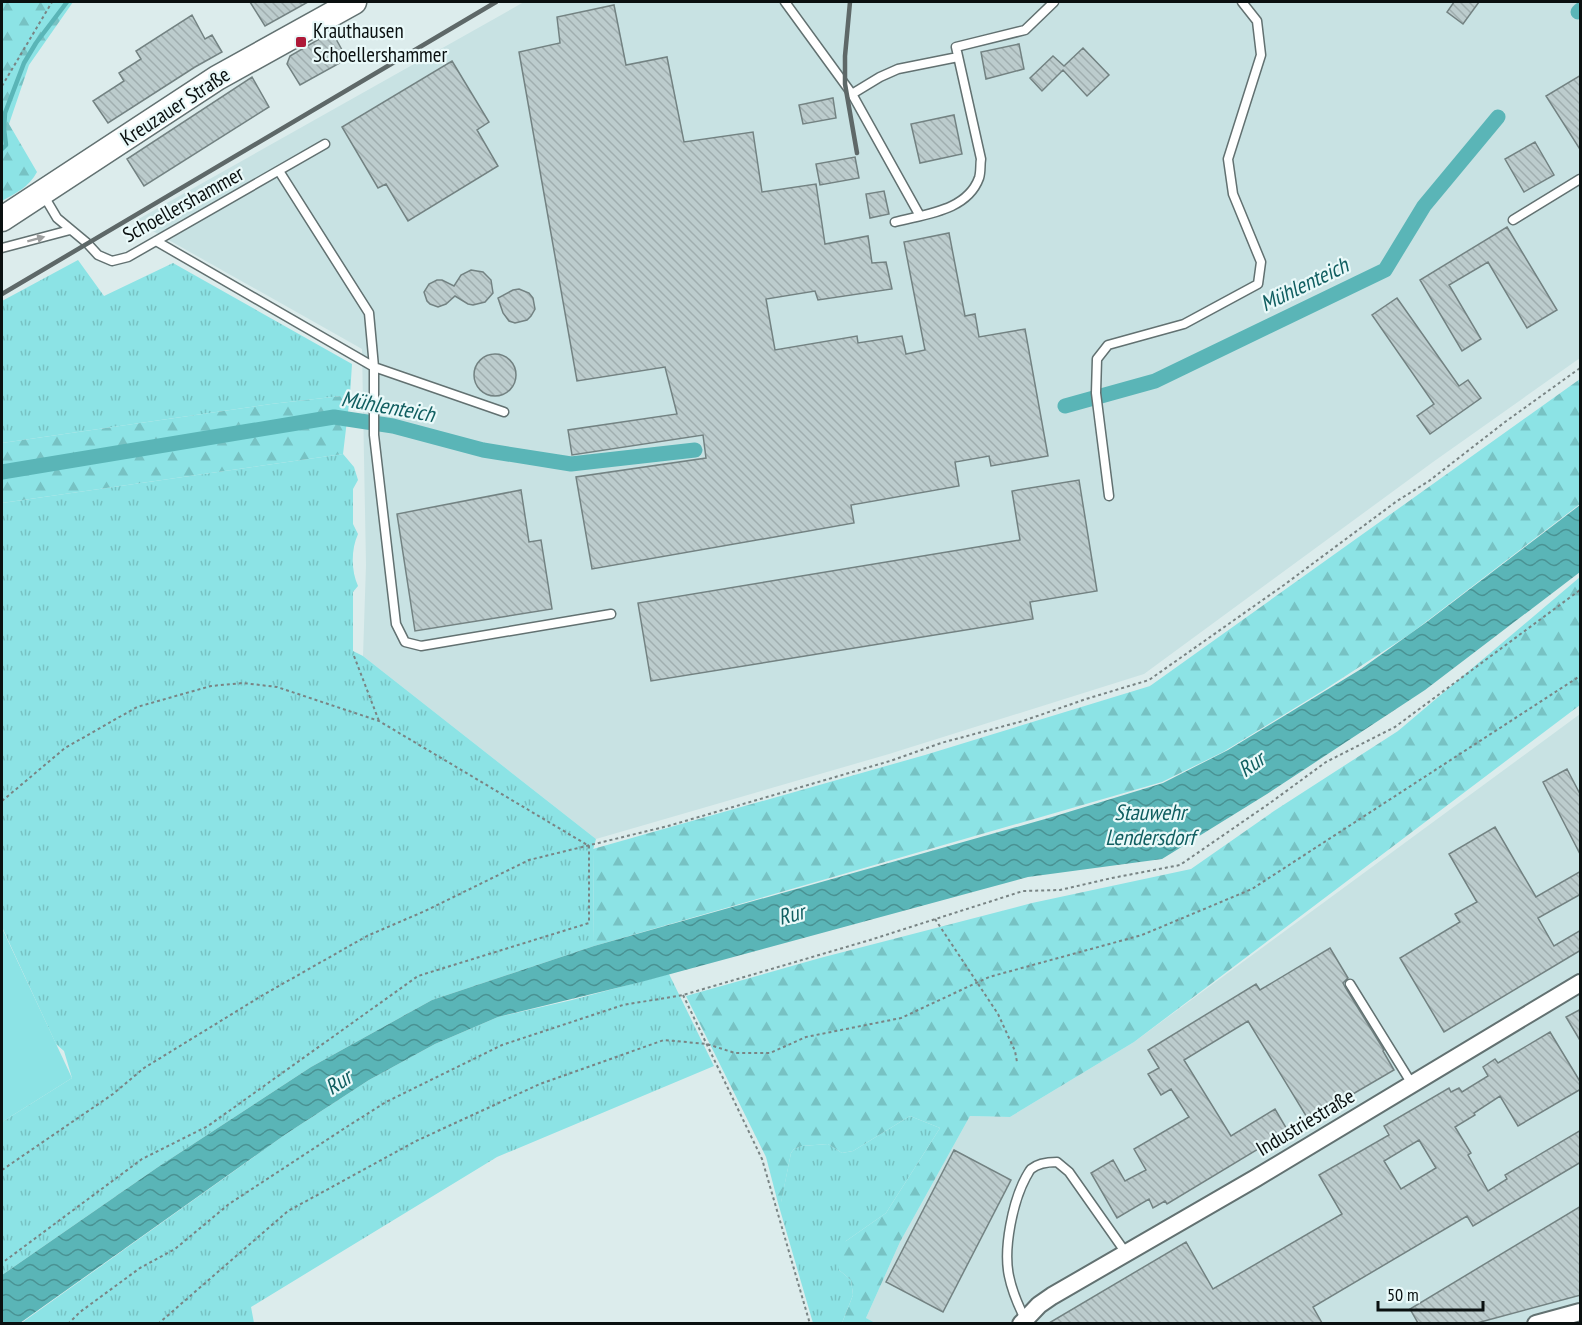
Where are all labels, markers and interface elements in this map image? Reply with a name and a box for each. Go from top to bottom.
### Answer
place label: Krauthausen Schoellershammer [313,17,447,68]
marker: Krauthausen Schoellershammer [294,35,308,49]
street label: Kreuzauer Straße [115,61,235,151]
street label: Schoellershammer [118,160,248,248]
one-way arrow [27,234,45,244]
water label: Mühlenteich [1255,250,1354,317]
water label: Mühlenteich [339,384,438,428]
water label: Rur [1232,743,1272,783]
water label: Stauwehr Lendersdorf [1105,798,1200,851]
water label: Rur [775,896,810,931]
water label: Rur [319,1062,359,1101]
street label: Industriestraße [1251,1082,1359,1162]
scale bar [1378,1274,1483,1312]
text: 50 m [1387,1283,1419,1306]

